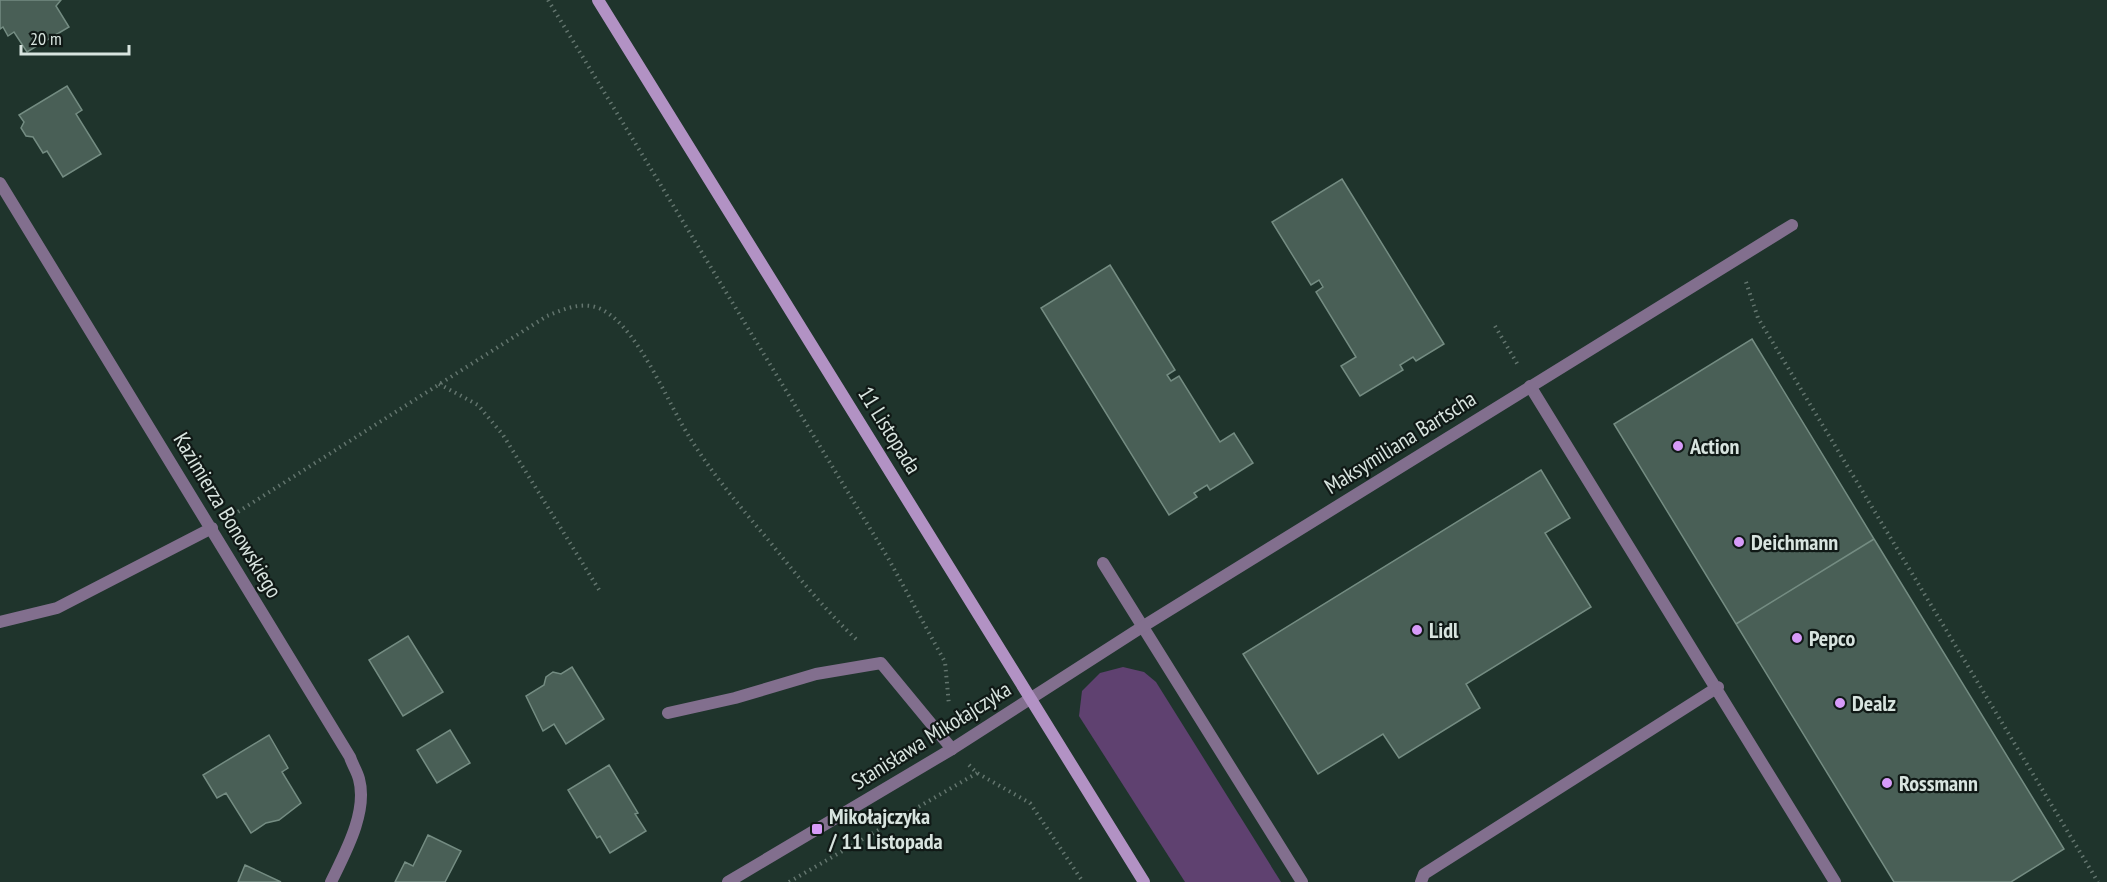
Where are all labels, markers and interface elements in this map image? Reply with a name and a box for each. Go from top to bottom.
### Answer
scale bar [21,18,129,56]
text: 20 m [30,27,62,50]
street label: 11 Listopada [852,381,928,479]
street label: Maksymiliana Bartscha [1319,384,1481,500]
street label: Kazimierza Bonowskiego [168,427,288,603]
place label: Action [1689,432,1740,460]
marker: Action [1671,439,1685,453]
place label: Deichmann [1751,528,1838,556]
marker: Deichmann [1732,535,1746,549]
place label: Lidl [1429,616,1459,644]
marker: Lidl [1410,623,1424,637]
place label: Pepco [1809,624,1855,652]
marker: Pepco [1790,631,1804,645]
street label: Stanisława Mikołajczyka [846,675,1016,795]
place label: Dealz [1852,689,1896,717]
marker: Dealz [1833,696,1847,710]
place label: Rossmann [1899,769,1978,797]
marker: Rossmann [1880,776,1894,790]
place label: Mikołajczyka / 11 Listopada [828,802,943,855]
marker: Mikołajczyka / 11 Listopada [810,822,824,836]

